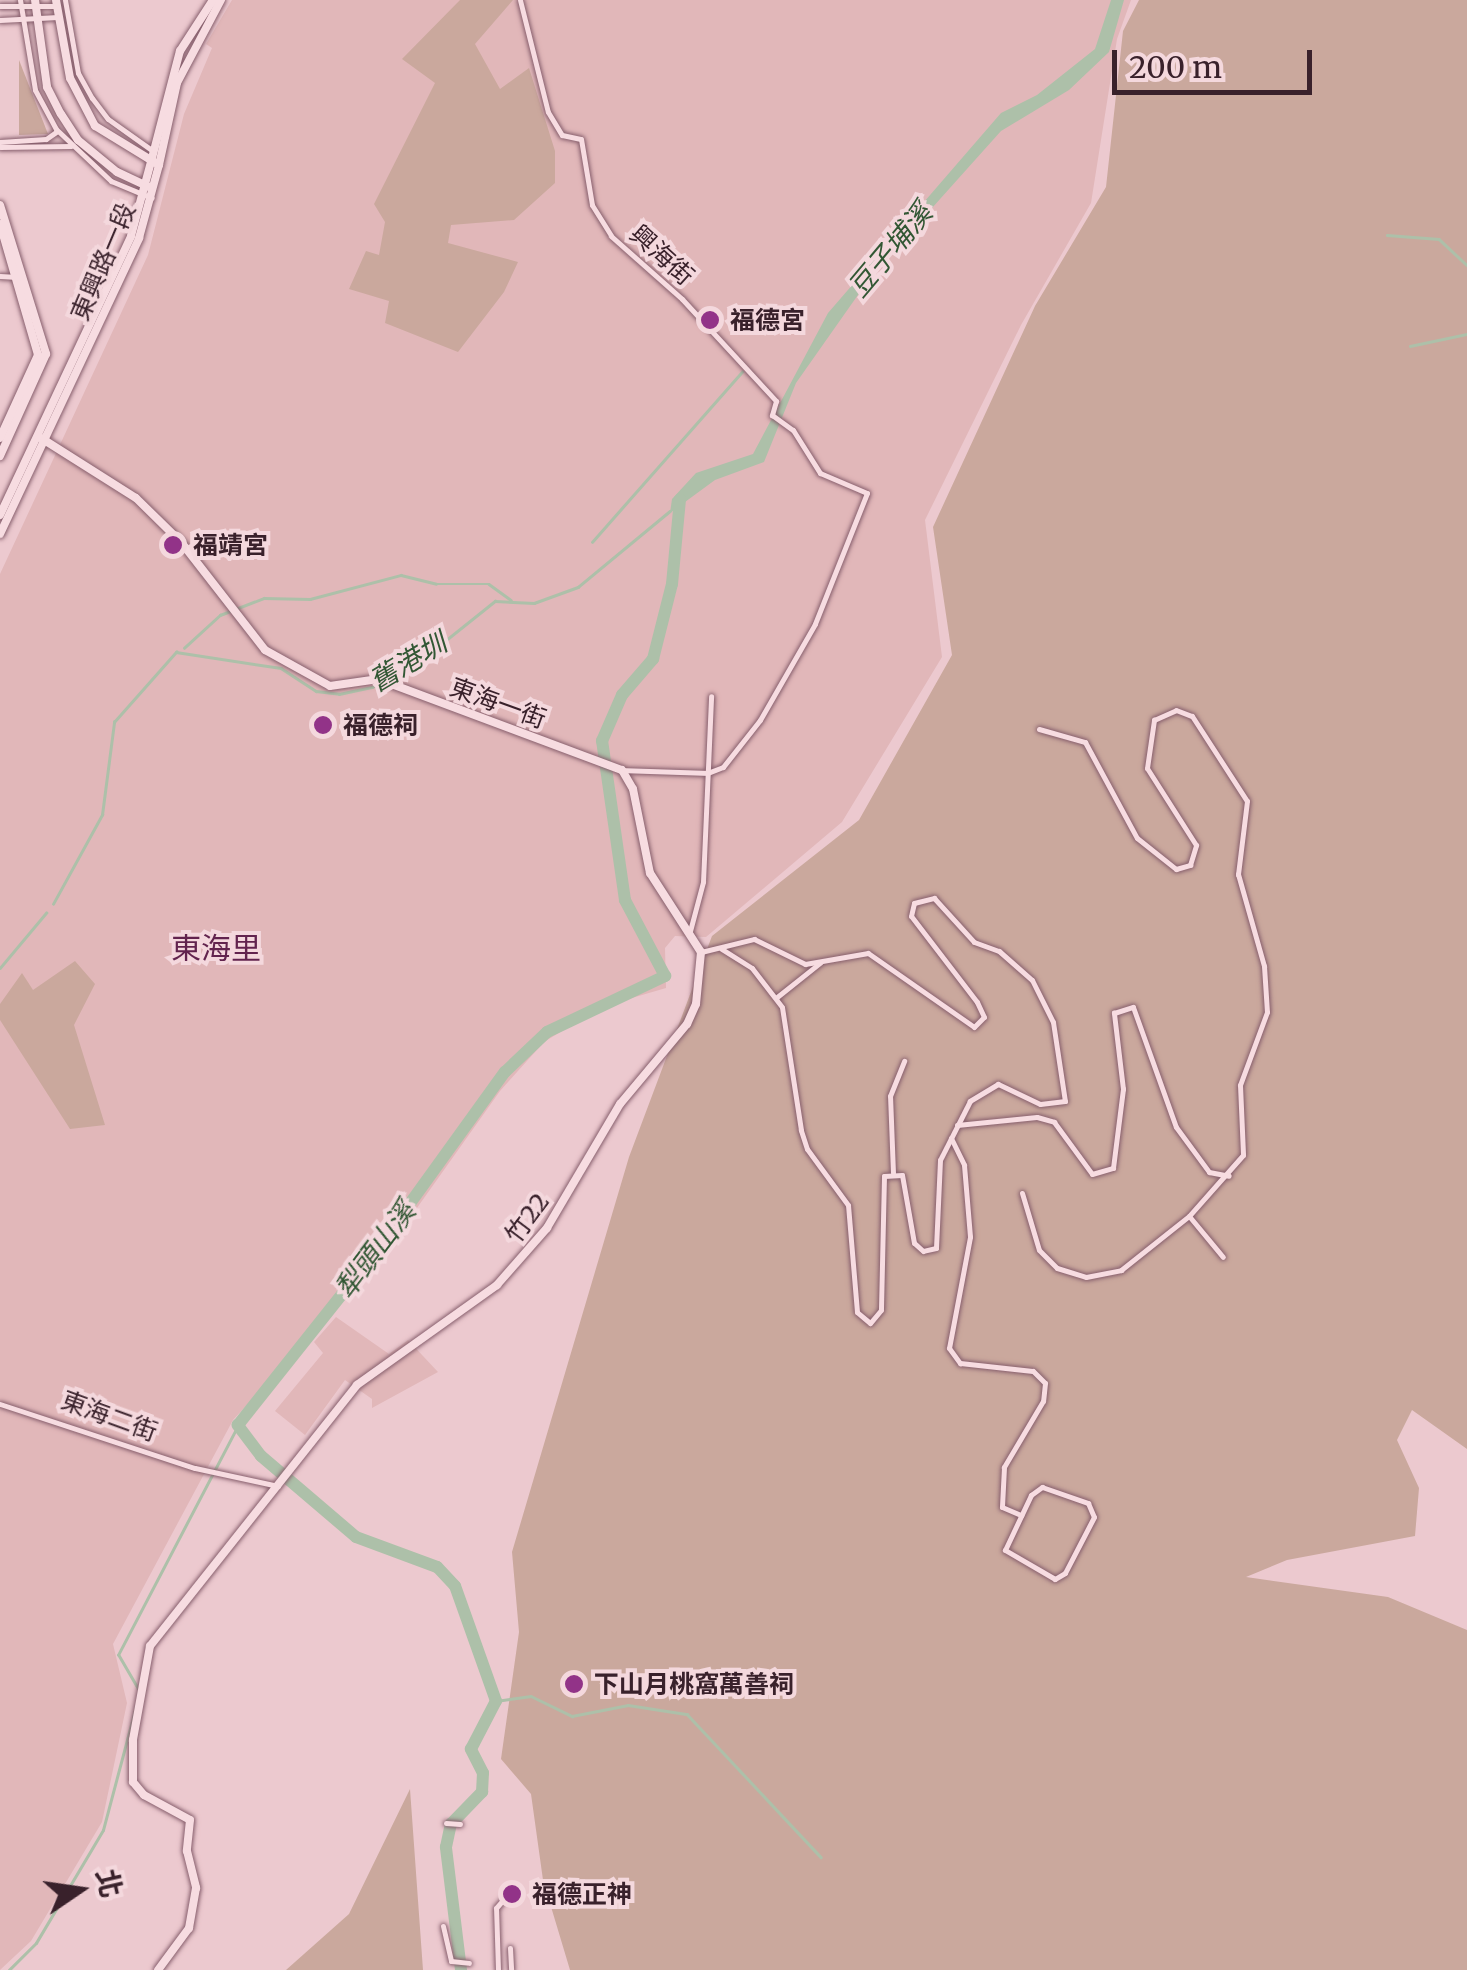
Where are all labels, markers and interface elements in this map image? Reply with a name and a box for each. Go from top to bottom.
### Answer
scale bar [1117,30,1317,92]
text: 200 m [1129,48,1222,86]
water label: 豆子埔溪 [841,196,939,304]
street label: 東興路一段 [65,199,141,325]
street label: 興海街 [624,219,700,291]
place label: 福德宮 [730,305,805,335]
marker: 福德宮 [699,309,721,331]
place label: 福靖宮 [193,530,268,560]
marker: 福靖宮 [162,534,184,556]
water label: 舊港圳 [363,626,453,698]
street label: 東海一街 [446,672,550,734]
place label: 福德祠 [343,710,418,740]
marker: 福德祠 [312,714,334,736]
district label: 東海里 [171,930,261,966]
street label: 竹22 [499,1187,555,1249]
water label: 犁頭山溪 [328,1195,422,1305]
street label: 東海二街 [57,1385,161,1447]
place label: 下山月桃窩萬善祠 [594,1669,794,1699]
marker: 下山月桃窩萬善祠 [563,1673,585,1695]
north arrow [30,1840,130,1940]
text: 北 [89,1866,130,1901]
place label: 福德正神 [532,1879,632,1909]
marker: 福德正神 [501,1883,523,1905]

